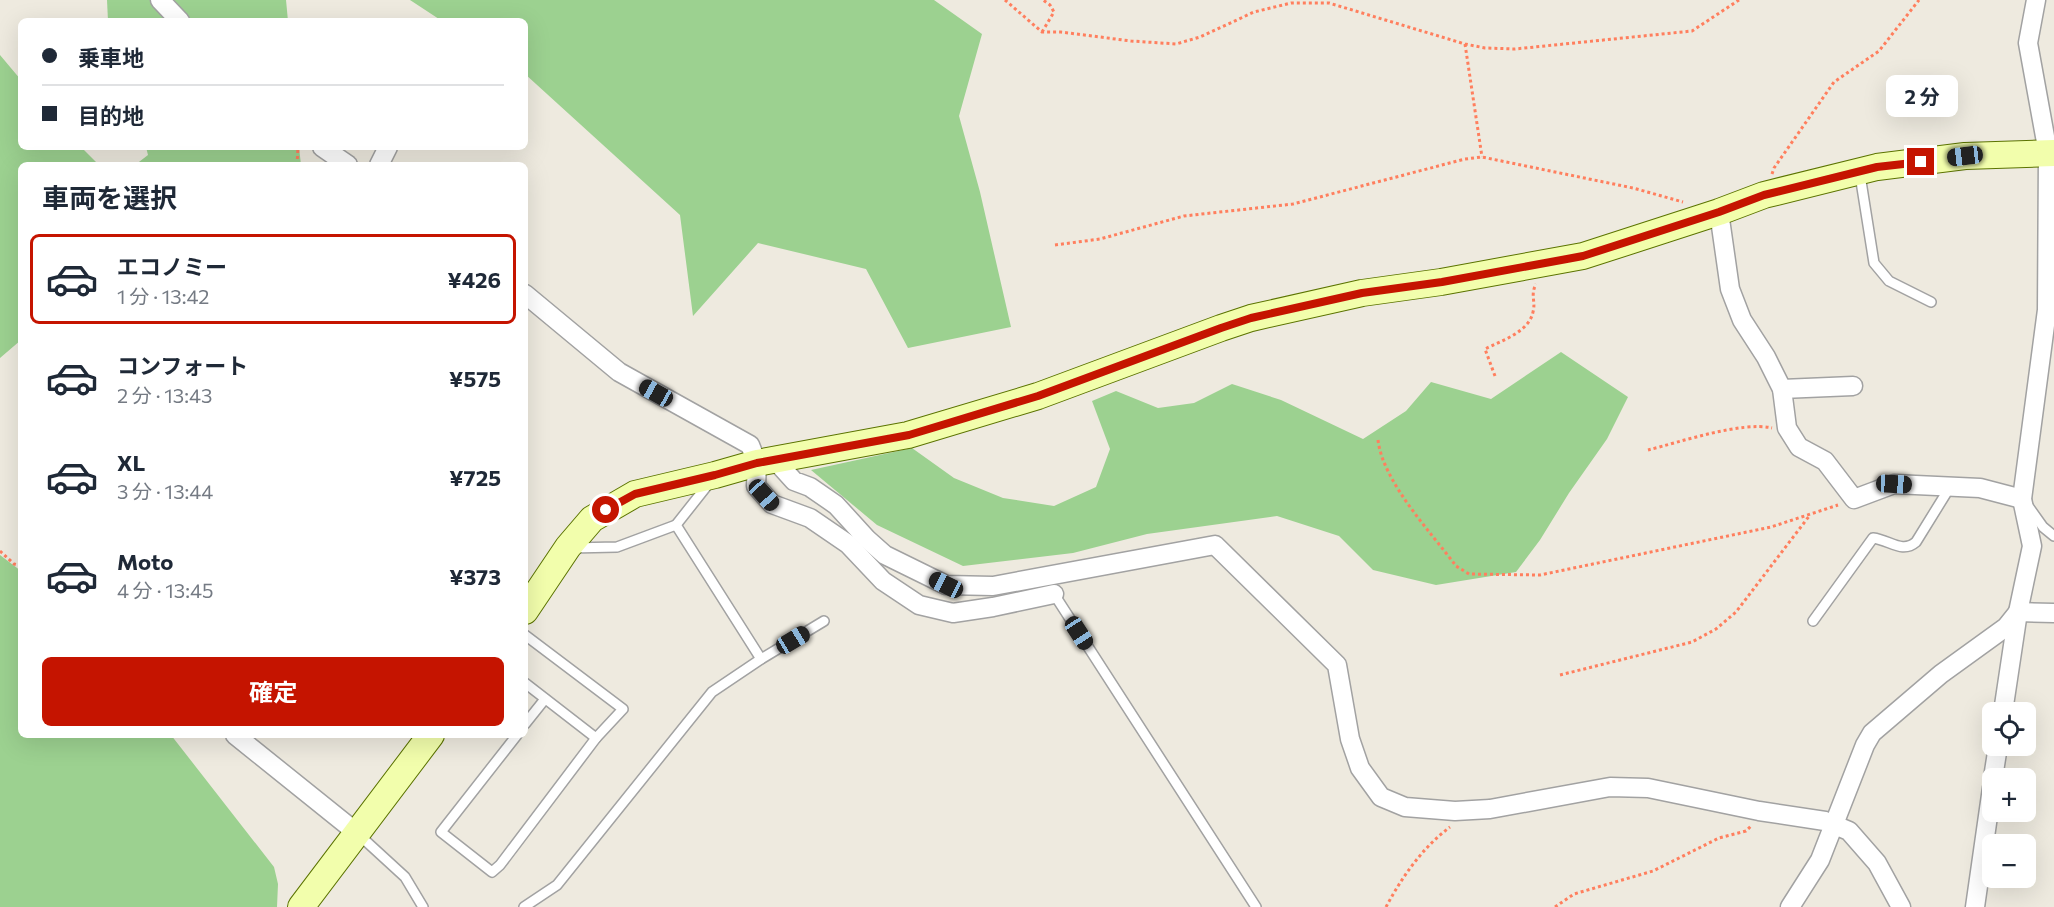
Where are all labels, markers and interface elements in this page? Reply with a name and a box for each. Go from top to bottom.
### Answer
text: 乗車地 [78,44,144,71]
callout: 2 分 [1885,75,1957,117]
text: 2 分 [1904,84,1940,108]
text: 目的地 [78,102,144,129]
car [1946,145,1984,167]
route end [1907,148,1934,175]
text: 車両を選択 [42,181,177,214]
icon: car [45,252,99,306]
text: エコノミー [117,253,227,280]
text: ¥426 [447,266,501,293]
text: 1 分 · 13:42 [117,284,209,308]
icon: car [45,351,99,405]
text: コンフォート [117,352,248,379]
text: ¥575 [449,365,501,392]
car [636,376,676,410]
text: 2 分 · 13:43 [117,383,212,407]
text: XL [117,449,145,476]
icon: car [45,450,99,504]
text: ¥725 [449,464,501,491]
car [1876,474,1912,494]
car [745,476,783,514]
text: 3 分 · 13:44 [117,479,213,503]
route start [592,496,619,523]
text: Moto [117,548,173,575]
icon: car [45,549,99,603]
text: ¥373 [449,563,501,590]
car [926,569,966,601]
text: 4 分 · 13:45 [117,578,213,602]
car [1062,613,1096,653]
car [773,623,813,657]
button: 確定 [42,657,504,726]
map controls [1982,702,2036,888]
button: locate [1982,702,2036,756]
button: + [1982,768,2036,822]
button: − [1982,834,2036,888]

